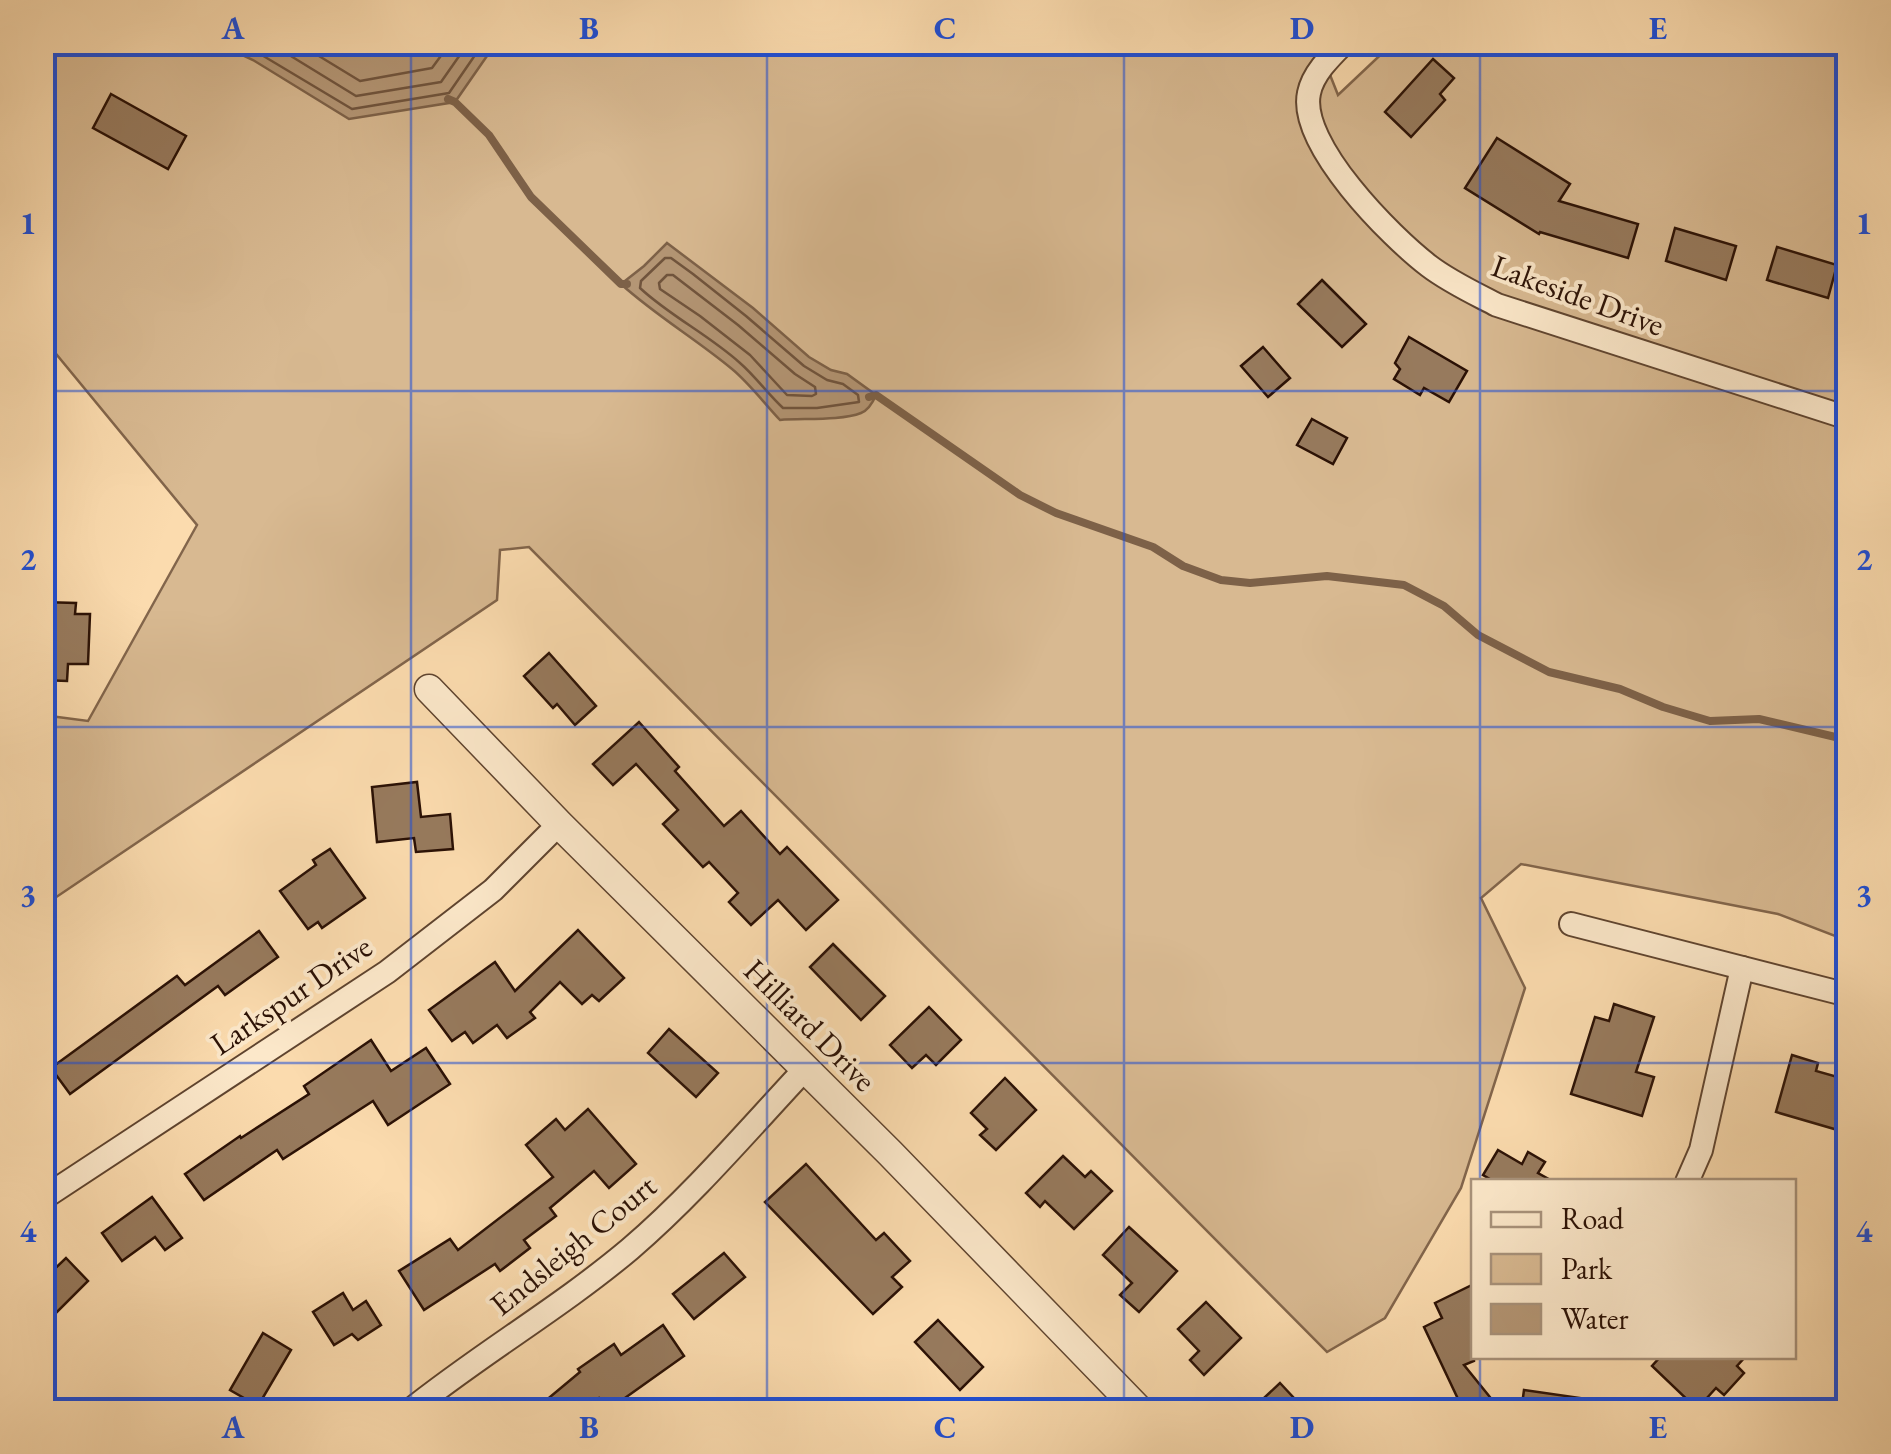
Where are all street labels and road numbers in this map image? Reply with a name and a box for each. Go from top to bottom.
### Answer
street label: Lakeside Drive [1486,244,1670,346]
street label: Larkspur Drive [202,925,380,1065]
street label: Hilliard Drive [735,950,885,1100]
street label: Endsleigh Court [481,1165,665,1325]

